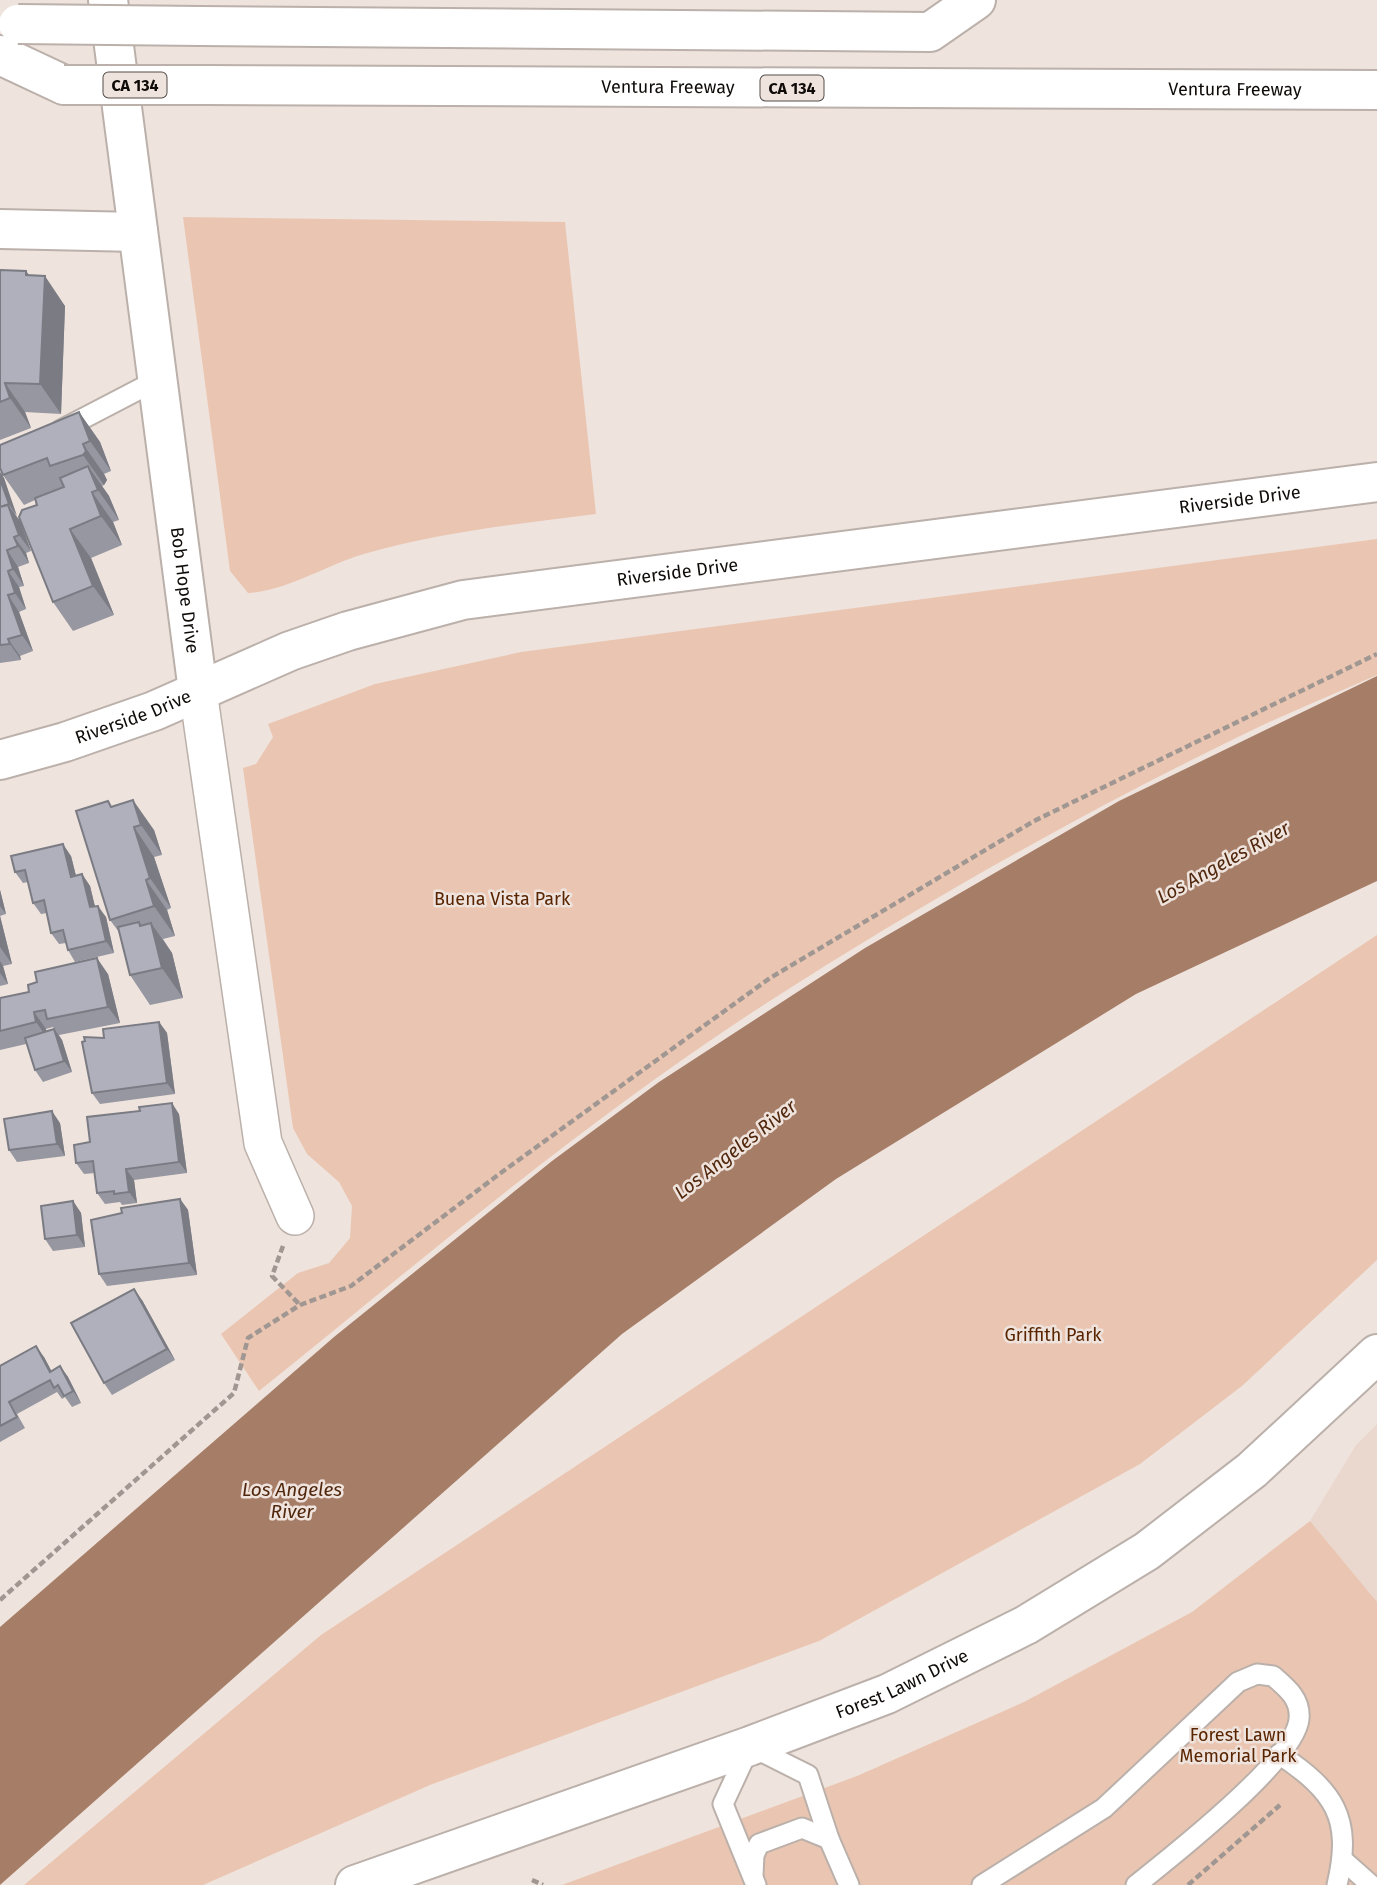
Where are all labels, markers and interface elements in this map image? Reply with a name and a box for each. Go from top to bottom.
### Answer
road number: CA 134 [104,72,166,97]
street label: Ventura Freeway [601,76,735,98]
road number: CA 134 [760,76,824,100]
street label: Ventura Freeway [1168,78,1302,101]
street label: Riverside Drive [1178,481,1302,518]
street label: Bob Hope Drive [166,526,204,655]
street label: Riverside Drive [615,554,740,591]
street label: Riverside Drive [72,685,195,749]
water label: Los Angeles River [1153,816,1294,908]
park label: Buena Vista Park [434,888,571,910]
water label: Los Angeles River [670,1094,801,1204]
park label: Griffith Park [1004,1324,1102,1346]
water label: Los Angeles River [242,1478,342,1523]
street label: Forest Lawn Drive [833,1644,972,1723]
park label: Forest Lawn Memorial Park [1180,1724,1297,1767]

